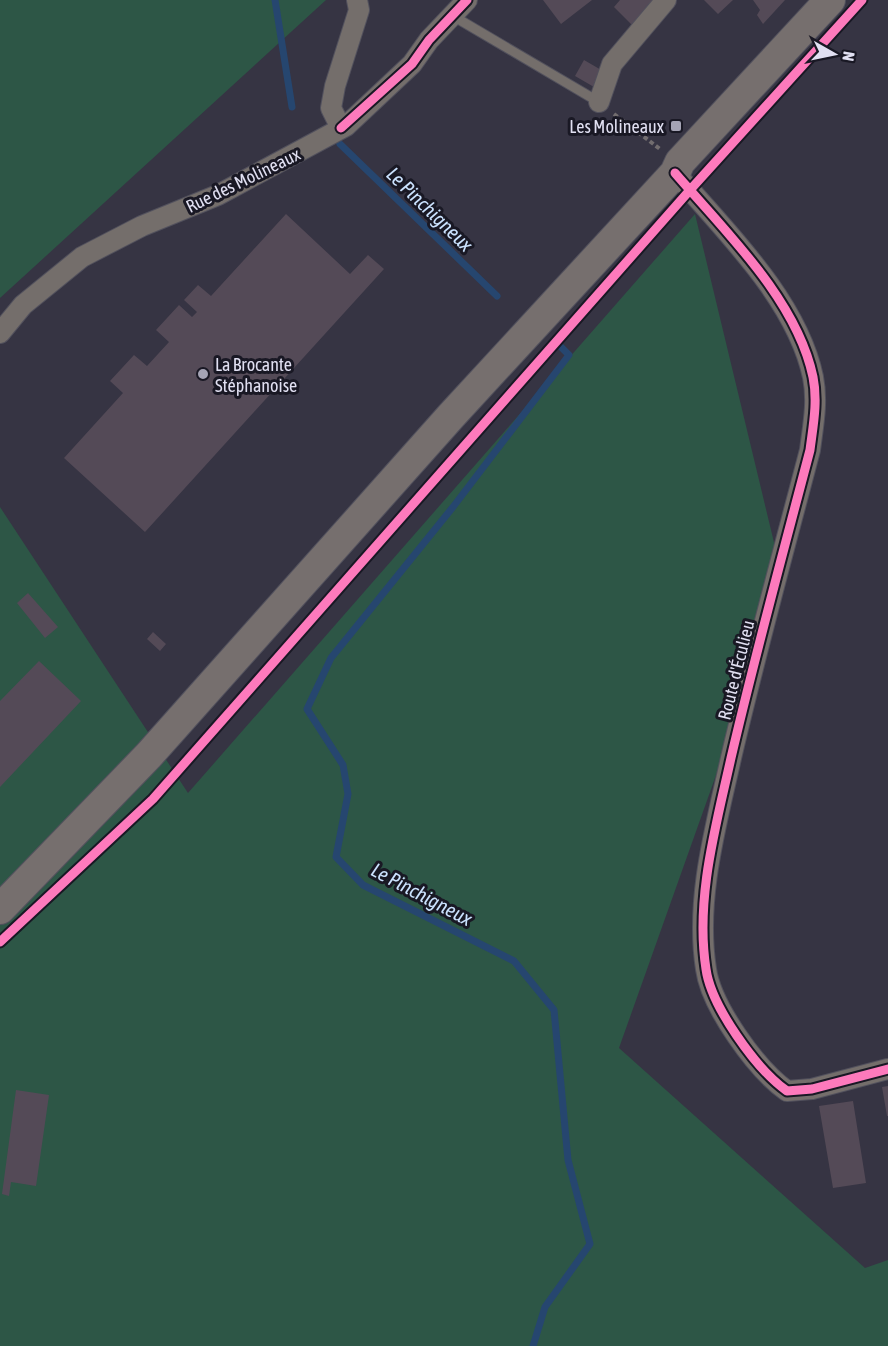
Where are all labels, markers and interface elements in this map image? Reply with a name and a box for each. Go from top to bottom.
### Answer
north arrow [804,24,864,84]
text: N [839,50,858,62]
place label: Les Molineaux [569,116,664,137]
marker: Les Molineaux [669,119,683,133]
street label: Rue des Molineaux [182,143,304,217]
water label: Le Pinchigneux [382,162,479,256]
place label: La Brocante Stéphanoise [215,354,297,396]
marker: La Brocante Stéphanoise [196,367,210,381]
street label: Route d'Éculieu [713,618,759,722]
water label: Le Pinchigneux [368,858,477,931]

